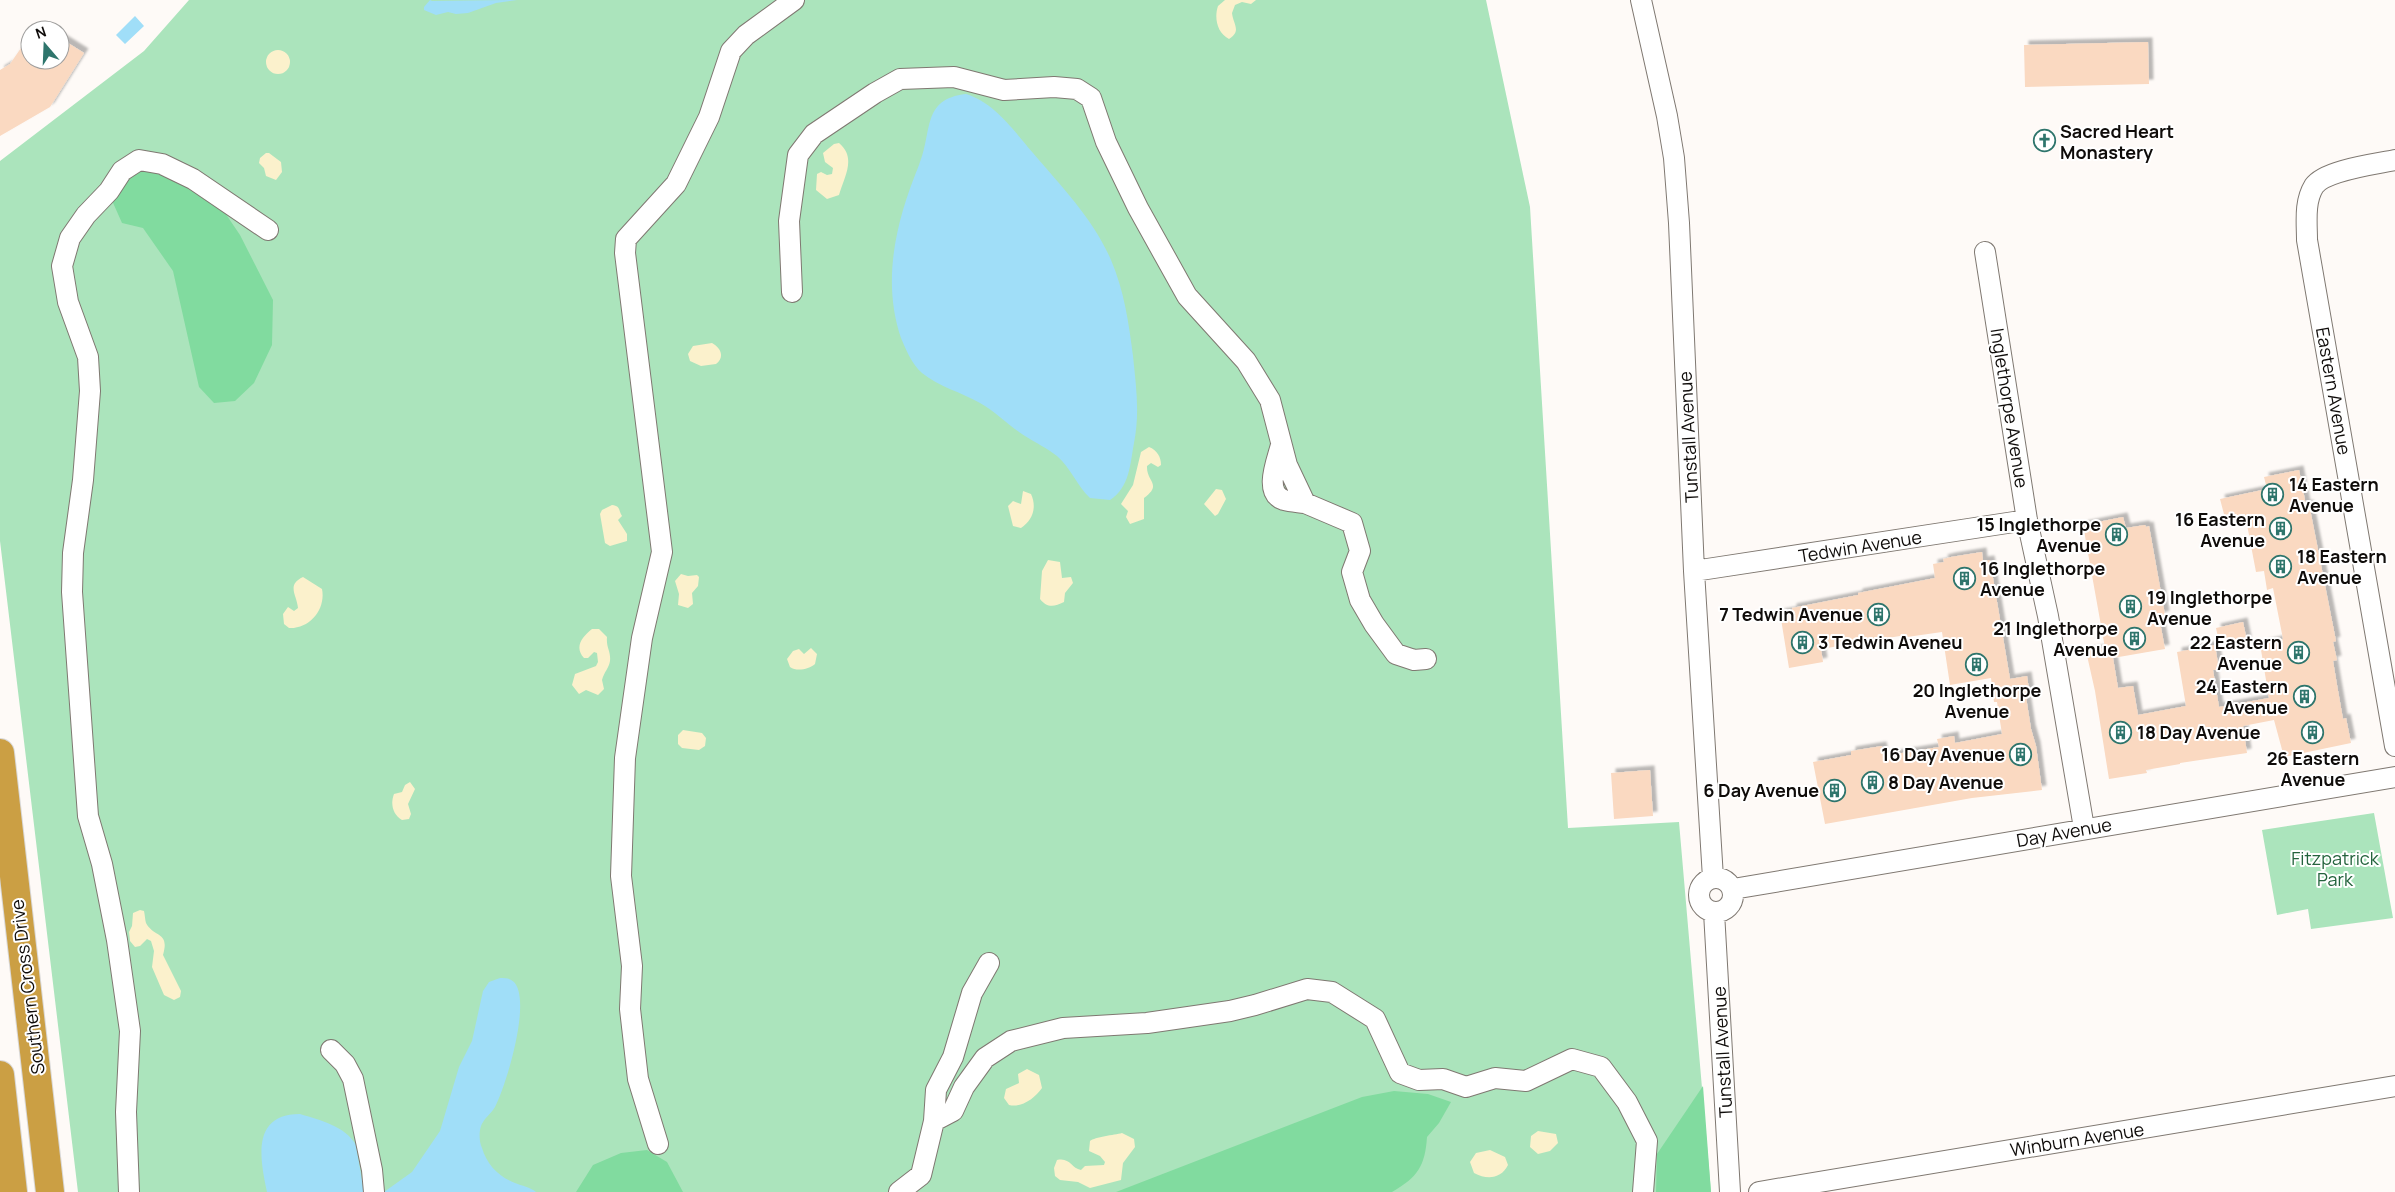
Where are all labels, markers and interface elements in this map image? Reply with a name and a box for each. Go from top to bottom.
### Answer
north arrow [20,20,70,70]
text: N [33,22,48,43]
place label: Sacred Heart Monastery [2060,119,2174,164]
church icon: Sacred Heart Monastery [2032,129,2056,153]
street label: Eastern Avenue [2311,325,2357,457]
street label: Inglethorpe Avenue [1985,326,2035,490]
street label: Tunstall Avenue [1673,371,1703,503]
place label: 14 Eastern Avenue [2289,472,2379,517]
building icon: 14 Eastern Avenue [2261,482,2285,506]
place label: 16 Eastern Avenue [2175,507,2265,552]
place label: 15 Inglethorpe Avenue [1976,512,2101,557]
building icon: 16 Eastern Avenue [2269,517,2293,541]
building icon: 15 Inglethorpe Avenue [2105,522,2129,546]
street label: Tedwin Avenue [1797,524,1923,568]
place label: 18 Eastern Avenue [2297,544,2387,589]
building icon: 18 Eastern Avenue [2269,554,2293,578]
place label: 16 Inglethorpe Avenue [1980,556,2105,601]
building icon: 16 Inglethorpe Avenue [1952,566,1976,590]
place label: 19 Inglethorpe Avenue [2147,585,2272,630]
building icon: 19 Inglethorpe Avenue [2119,595,2143,619]
place label: 7 Tedwin Avenue [1719,602,1863,626]
building icon: 7 Tedwin Avenue [1867,602,1891,626]
place label: 21 Inglethorpe Avenue [1993,616,2118,661]
building icon: 21 Inglethorpe Avenue [2122,626,2146,650]
building icon: 3 Tedwin Aveneu [1790,630,1814,654]
place label: 3 Tedwin Aveneu [1818,630,1963,654]
place label: 22 Eastern Avenue [2190,630,2282,675]
building icon: 22 Eastern Avenue [2286,640,2310,664]
building icon: 20 Inglethorpe Avenue [1965,653,1989,677]
place label: 24 Eastern Avenue [2196,674,2288,719]
place label: 20 Inglethorpe Avenue [1913,678,2042,723]
building icon: 24 Eastern Avenue [2292,684,2316,708]
building icon: 18 Day Avenue [2109,720,2133,744]
place label: 18 Day Avenue [2137,720,2261,744]
building icon: 26 Eastern Avenue [2301,721,2325,745]
place label: 16 Day Avenue [1881,742,2005,766]
building icon: 16 Day Avenue [2009,742,2033,766]
place label: 26 Eastern Avenue [2267,746,2359,791]
building icon: 8 Day Avenue [1860,770,1884,794]
place label: 8 Day Avenue [1888,770,2004,794]
place label: 6 Day Avenue [1703,778,1819,802]
building icon: 6 Day Avenue [1823,778,1847,802]
street label: Day Avenue [2015,812,2113,852]
park label: Fitzpatrick Park [2291,846,2380,891]
street label: Southern Cross Drive [4,898,50,1076]
street label: Tunstall Avenue [1707,986,1737,1118]
street label: Winburn Avenue [2008,1117,2146,1161]

